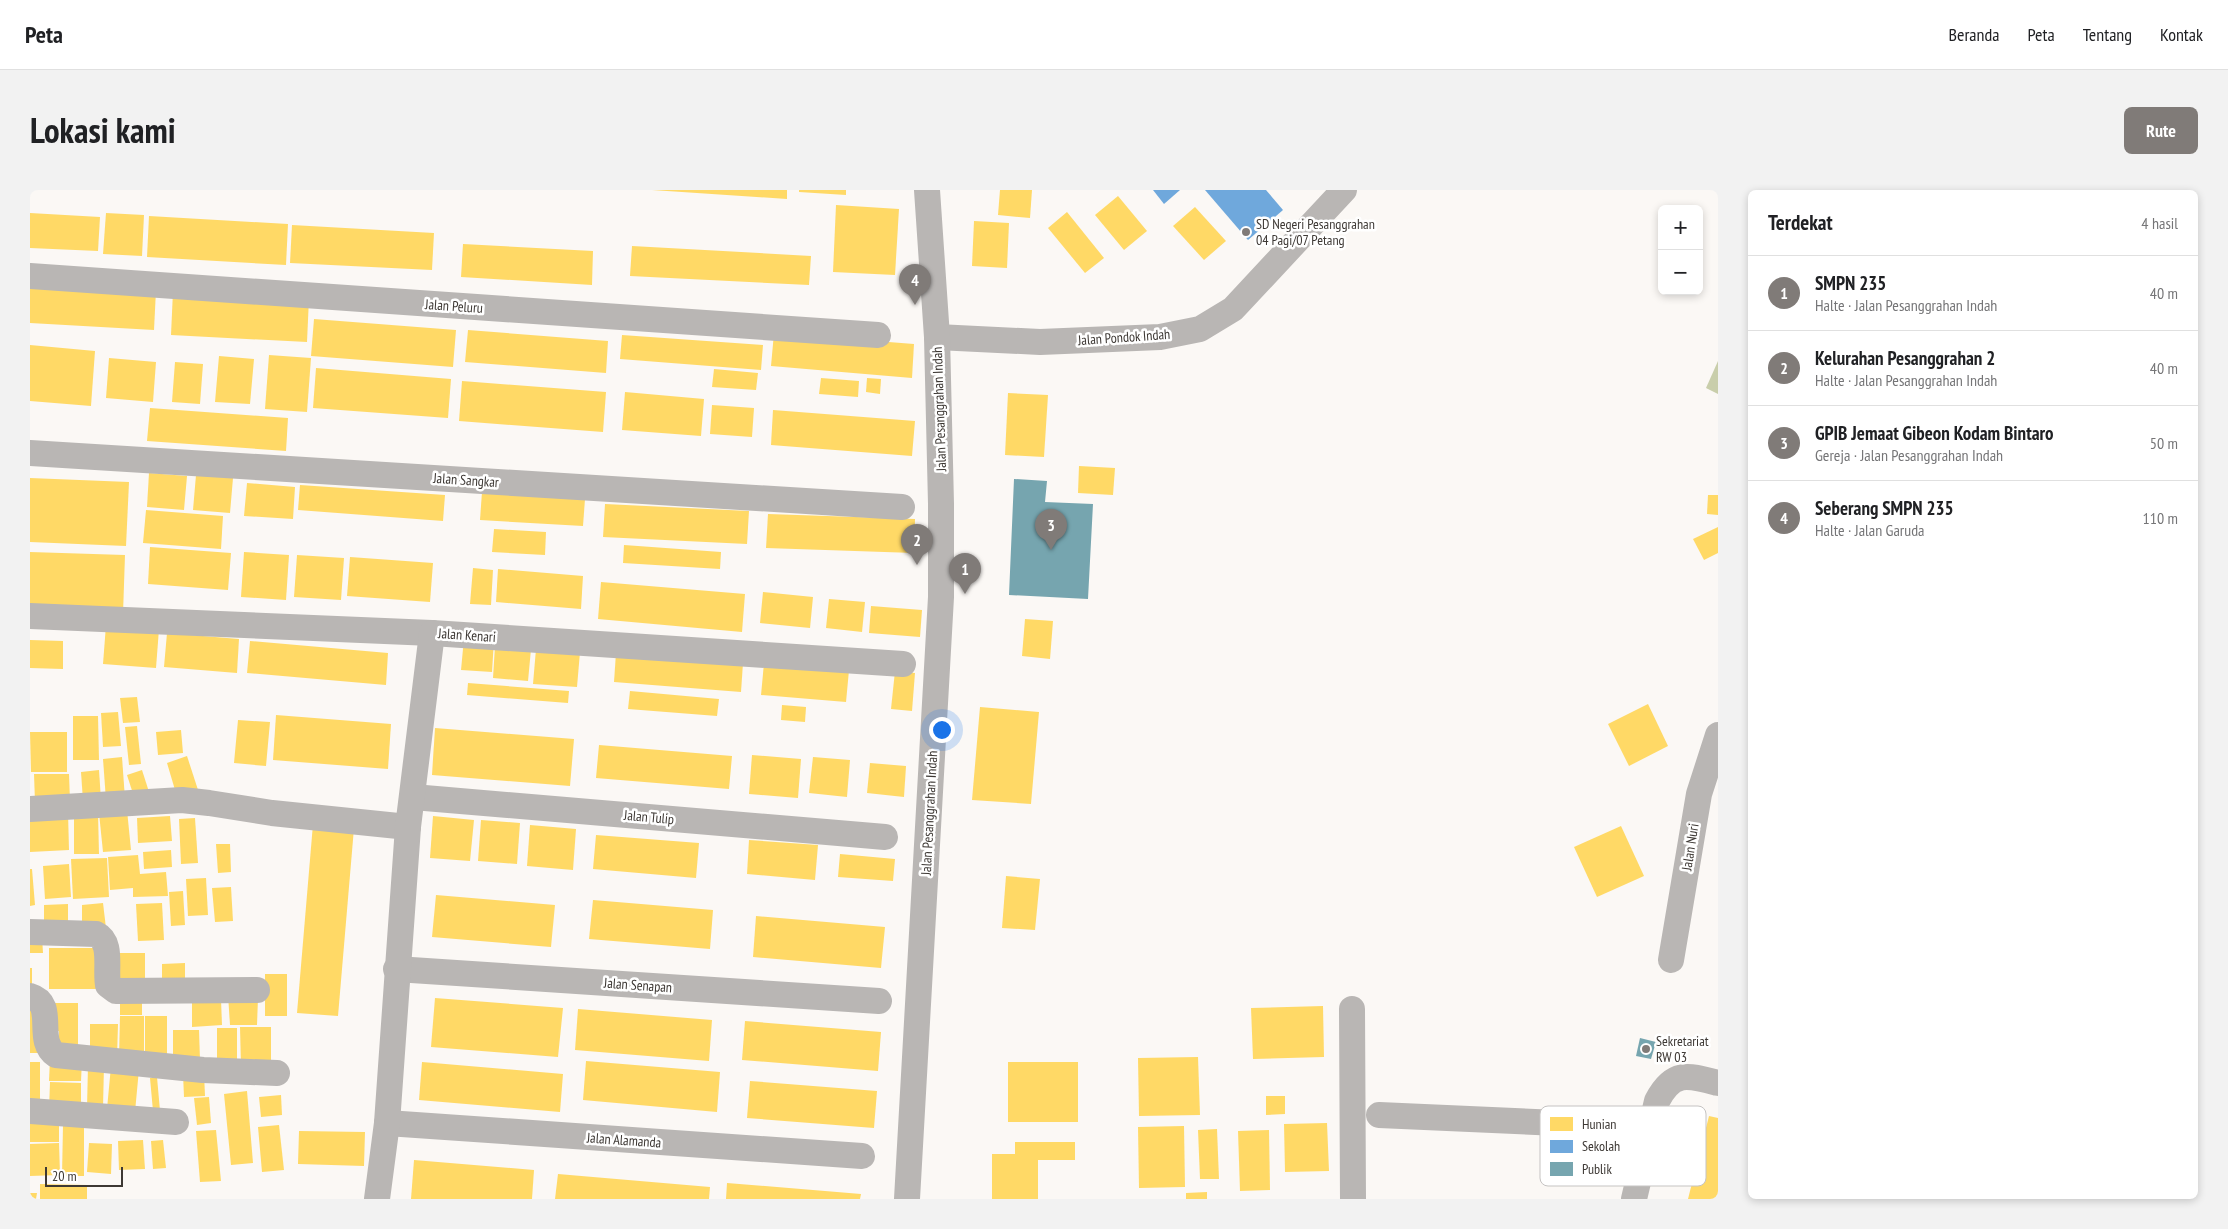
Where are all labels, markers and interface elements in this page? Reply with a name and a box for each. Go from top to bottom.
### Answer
text: Peta [25,19,63,50]
text: Beranda [1949,23,1999,46]
text: Peta [2027,23,2055,46]
text: Tentang [2083,23,2132,46]
text: Kontak [2160,23,2203,46]
text: Lokasi kami [30,107,176,153]
button: Rute [2124,107,2198,154]
map controls [1658,205,1703,295]
button: + [1658,205,1703,250]
text: Terdekat [1768,209,1833,236]
text: 4 hasil [2141,213,2178,233]
place label: SD Negeri Pesanggrahan 04 Pagi/07 Petang [1256,215,1375,249]
marker: SD Negeri Pesanggrahan 04 Pagi/07 Petang [1240,226,1252,238]
button: − [1658,250,1703,295]
pin: 4 [899,264,931,305]
text: SMPN 235 [1815,271,1886,295]
text: 1 [1780,283,1788,303]
text: 40 m [2150,283,2178,303]
street label: Jalan Peluru [423,295,484,317]
text: Halte · Jalan Pesanggrahan Indah [1815,295,1997,315]
street label: Jalan Pondok Indah [1076,325,1171,349]
street label: Jalan Pesanggrahan Indah [928,346,950,473]
text: Kelurahan Pesanggrahan 2 [1815,346,1995,370]
text: 2 [1780,358,1788,378]
text: 40 m [2150,358,2178,378]
text: Halte · Jalan Pesanggrahan Indah [1815,370,1997,390]
text: GPIB Jemaat Gibeon Kodam Bintaro [1815,421,2054,445]
text: 3 [1780,433,1788,453]
text: 50 m [2150,433,2178,453]
text: Gereja · Jalan Pesanggrahan Indah [1815,445,2003,465]
street label: Jalan Sangkar [432,469,500,491]
text: Seberang SMPN 235 [1815,496,1954,520]
text: 4 [1780,508,1788,528]
text: 110 m [2143,508,2178,528]
pin: 3 [1035,509,1067,550]
text: Halte · Jalan Garuda [1815,520,1925,540]
pin: 2 [901,524,933,565]
pin: 1 [949,553,981,594]
street label: Jalan Kenari [437,624,496,646]
your location [929,717,955,743]
street label: Jalan Pesanggrahan Indah [917,750,941,877]
street label: Jalan Tulip [622,806,675,828]
street label: Jalan Nuri [1677,822,1703,873]
street label: Jalan Senapan [602,974,673,996]
place label: Sekretariat RW 03 [1656,1032,1709,1066]
marker: Sekretariat RW 03 [1640,1043,1652,1055]
legend [1540,1106,1706,1186]
text: Hunian [1582,1115,1617,1133]
street label: Jalan Alamanda [585,1128,662,1152]
text: Sekolah [1582,1137,1620,1155]
text: Publik [1582,1160,1612,1178]
scale bar [45,1164,122,1187]
text: 20 m [52,1167,77,1185]

